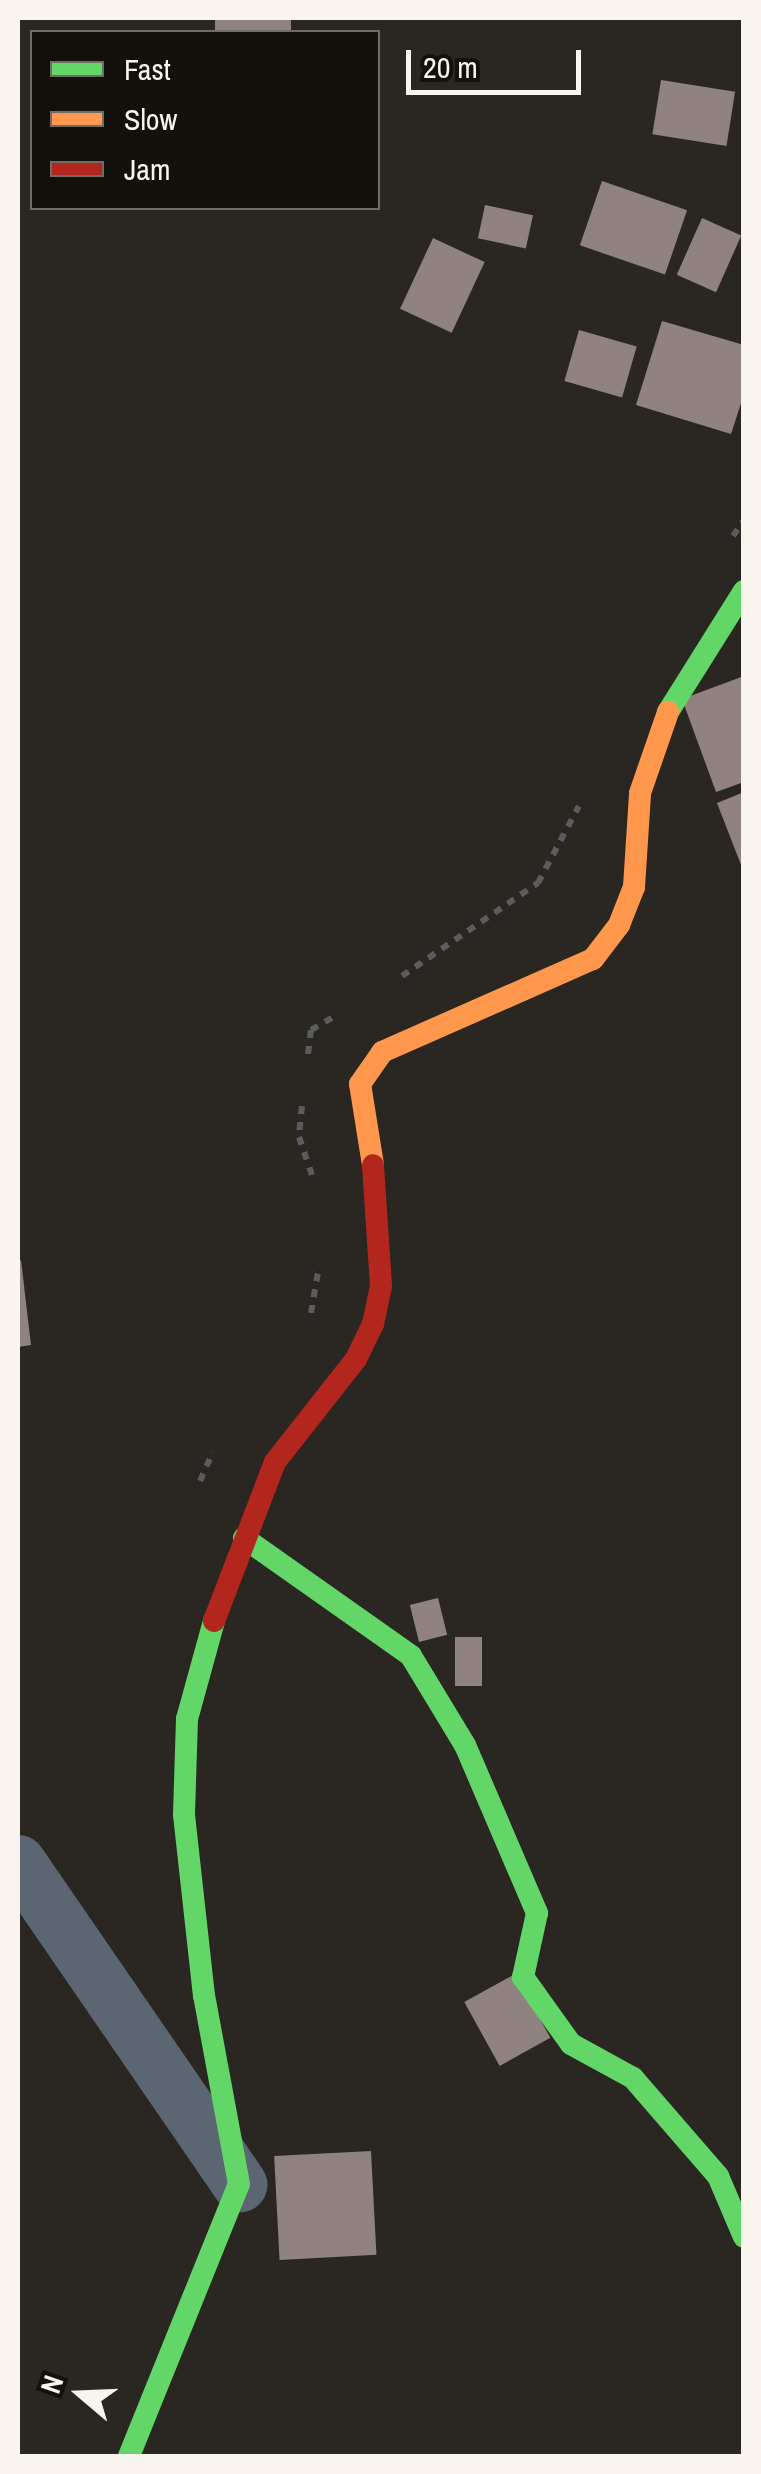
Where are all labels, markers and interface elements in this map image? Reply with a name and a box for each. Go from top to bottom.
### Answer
legend [30,30,380,210]
scale bar [411,30,586,92]
text: 20 m [423,47,478,87]
text: Fast [124,49,171,89]
text: Slow [124,99,177,139]
text: Jam [124,149,170,189]
north arrow [30,2344,130,2444]
text: N [31,2370,72,2398]

